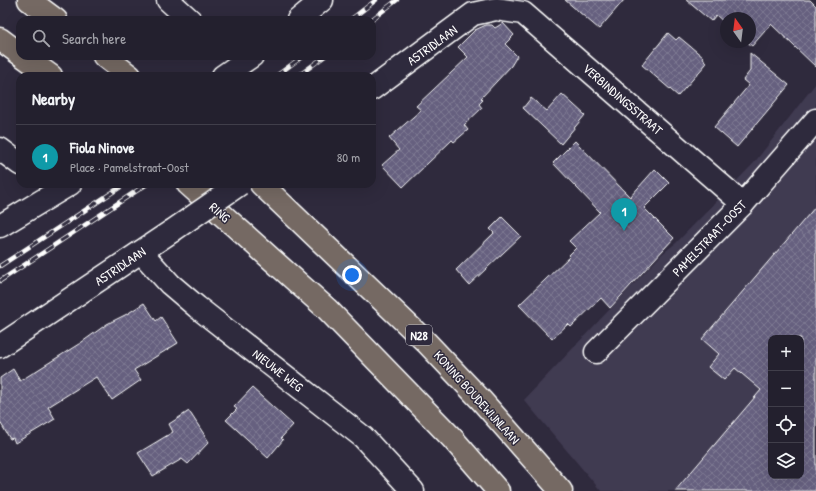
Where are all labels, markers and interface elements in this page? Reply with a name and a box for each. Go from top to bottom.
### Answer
north arrow [720,12,756,48]
search box [16,16,376,60]
street label: ASTRIDLAAN [403,21,461,69]
icon: search [30,27,52,49]
text: Search here [62,28,126,49]
street label: VERBINDINGSSTRAAT [579,59,668,139]
text: Nearby [32,87,75,110]
text: Fiola Ninove [70,137,135,158]
text: 1 [43,148,47,166]
text: 80 m [337,148,360,166]
text: Place · Pamelstraat-Oost [70,158,189,176]
street label: PAMELSTRAAT-OOST [668,195,751,280]
street label: RING [206,198,235,227]
pin: 1 [611,198,637,231]
street label: ASTRIDLAAN [91,242,149,290]
your location [342,265,362,285]
road number: N28 [406,325,432,345]
map controls [768,335,804,479]
button: + [768,335,804,371]
street label: NIEUWE WEG [249,345,308,396]
street label: KONING BOUDEWIJNLAAN [430,346,524,448]
button: − [768,371,804,407]
button: locate [768,407,804,443]
button: layers [768,443,804,479]

